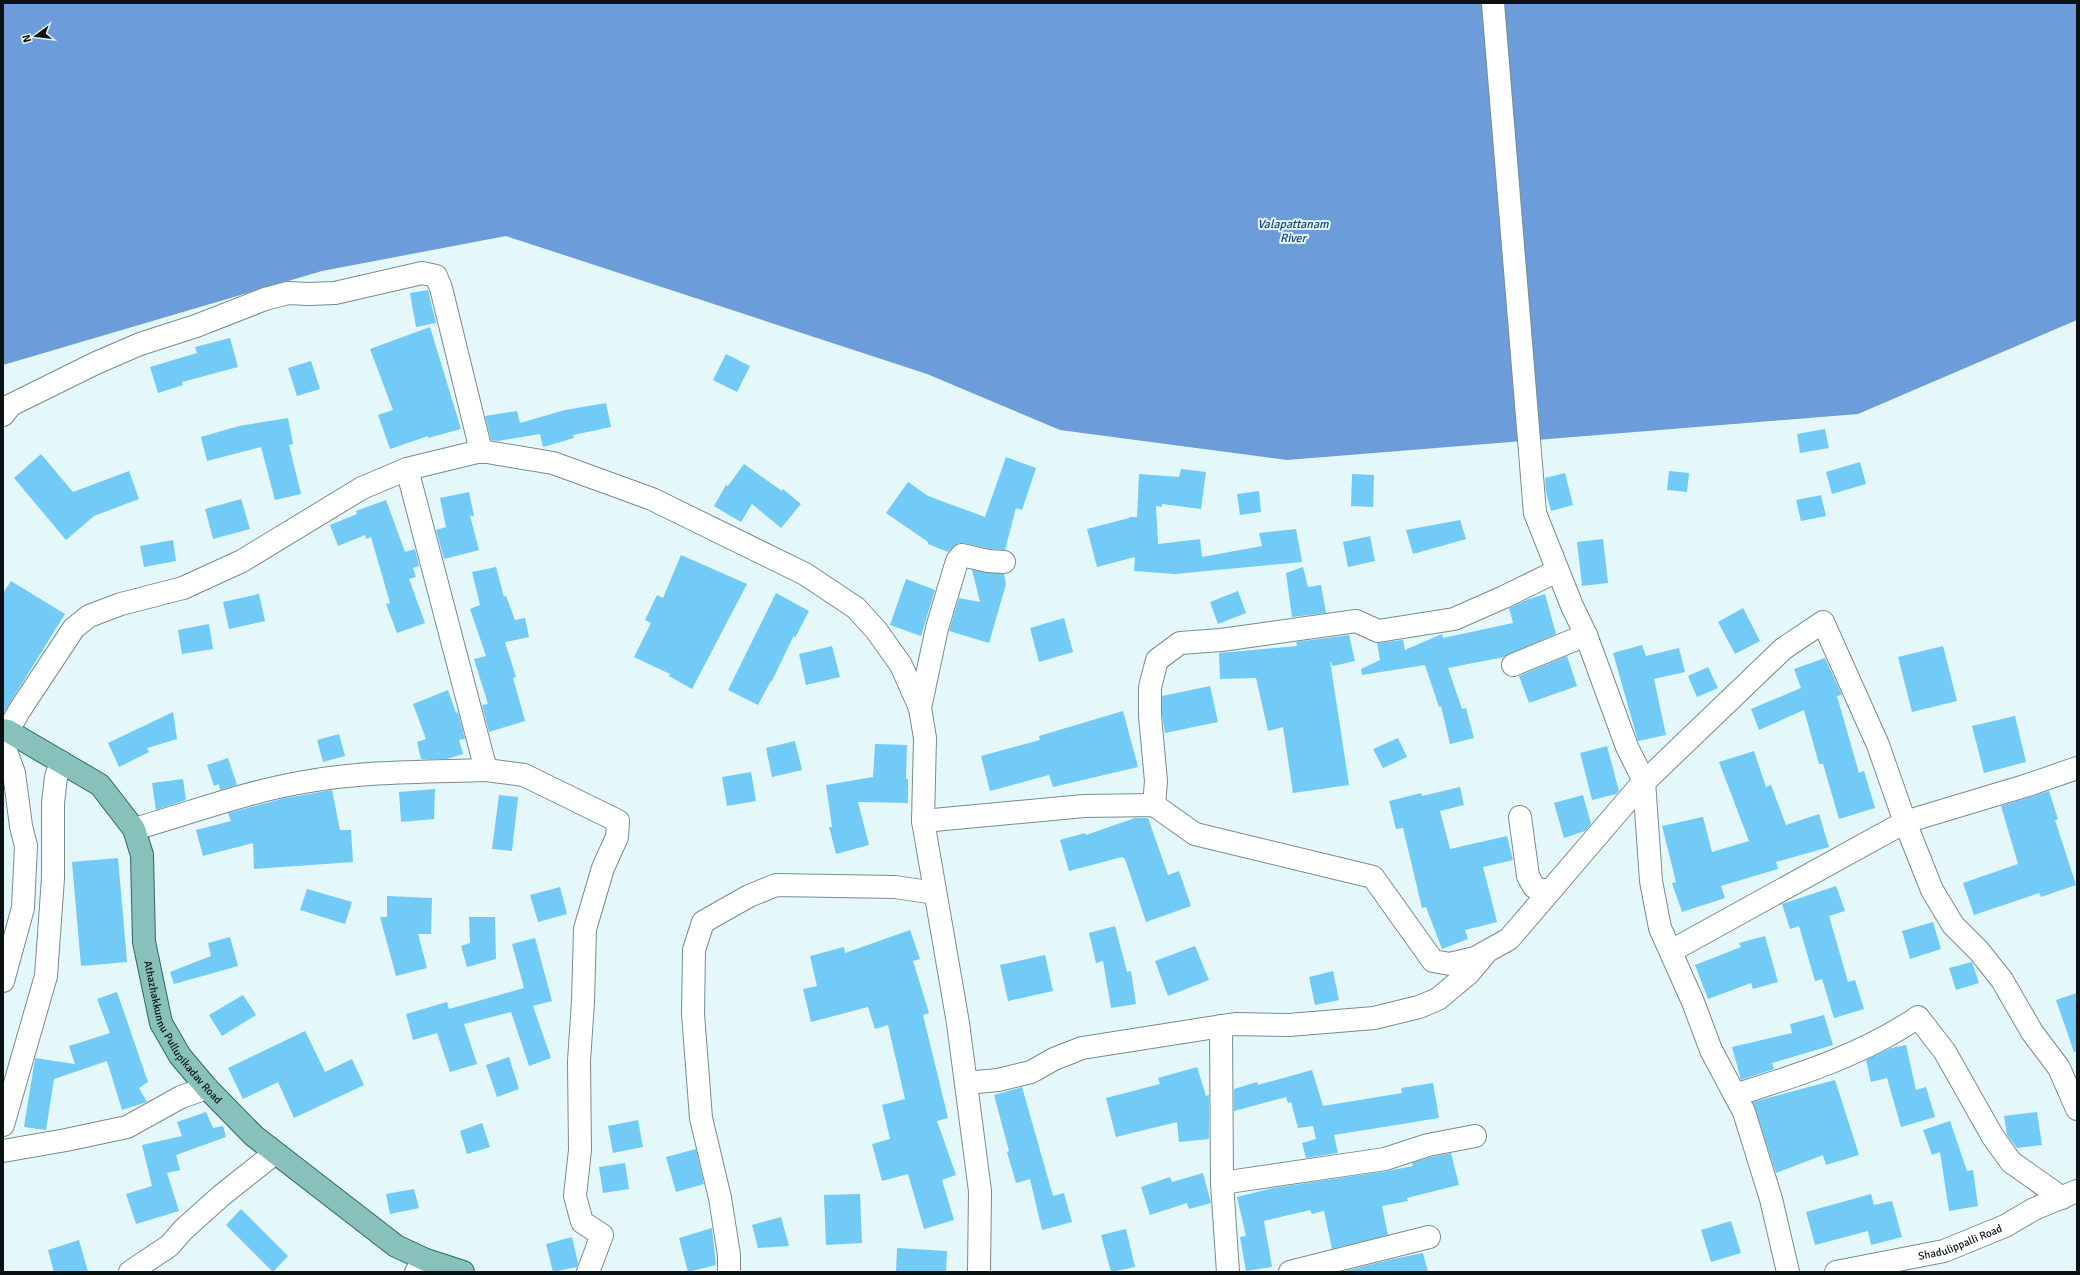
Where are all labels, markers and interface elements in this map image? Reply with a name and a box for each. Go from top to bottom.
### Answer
north arrow [16,16,56,56]
text: N [20,33,34,44]
water label: Valapattanam River [1257,217,1329,246]
street label: Athazhakkunnu Pullupikadav Road [142,959,225,1106]
street label: Shadulippalli Road [1917,1221,2004,1262]

